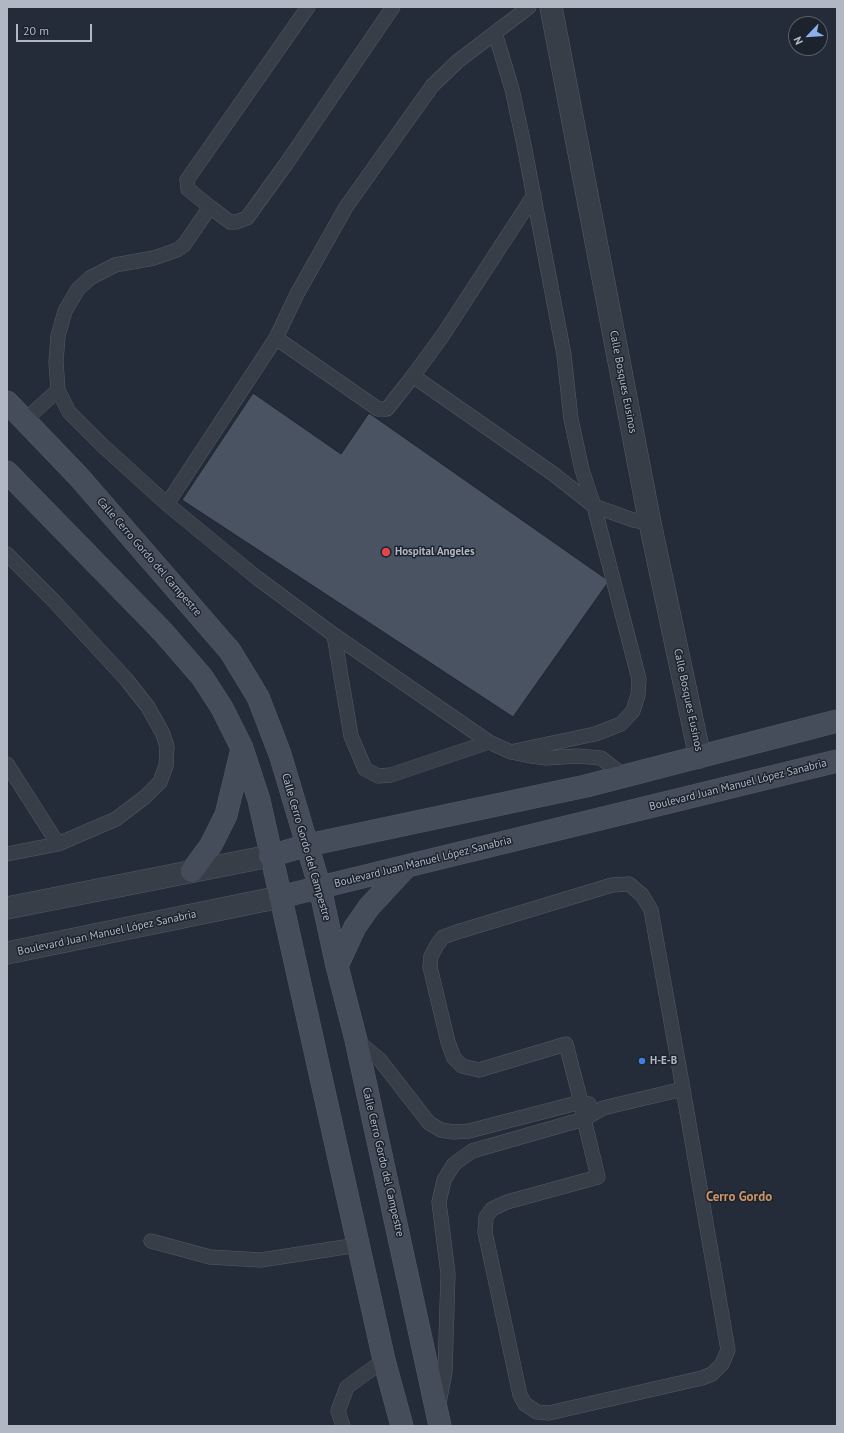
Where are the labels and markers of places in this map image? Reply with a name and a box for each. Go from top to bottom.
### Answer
place label: Hospital Angeles [395,545,475,559]
marker: Hospital Angeles [380,546,392,558]
place label: H-E-B [650,1054,677,1068]
marker: H-E-B [637,1056,647,1066]

